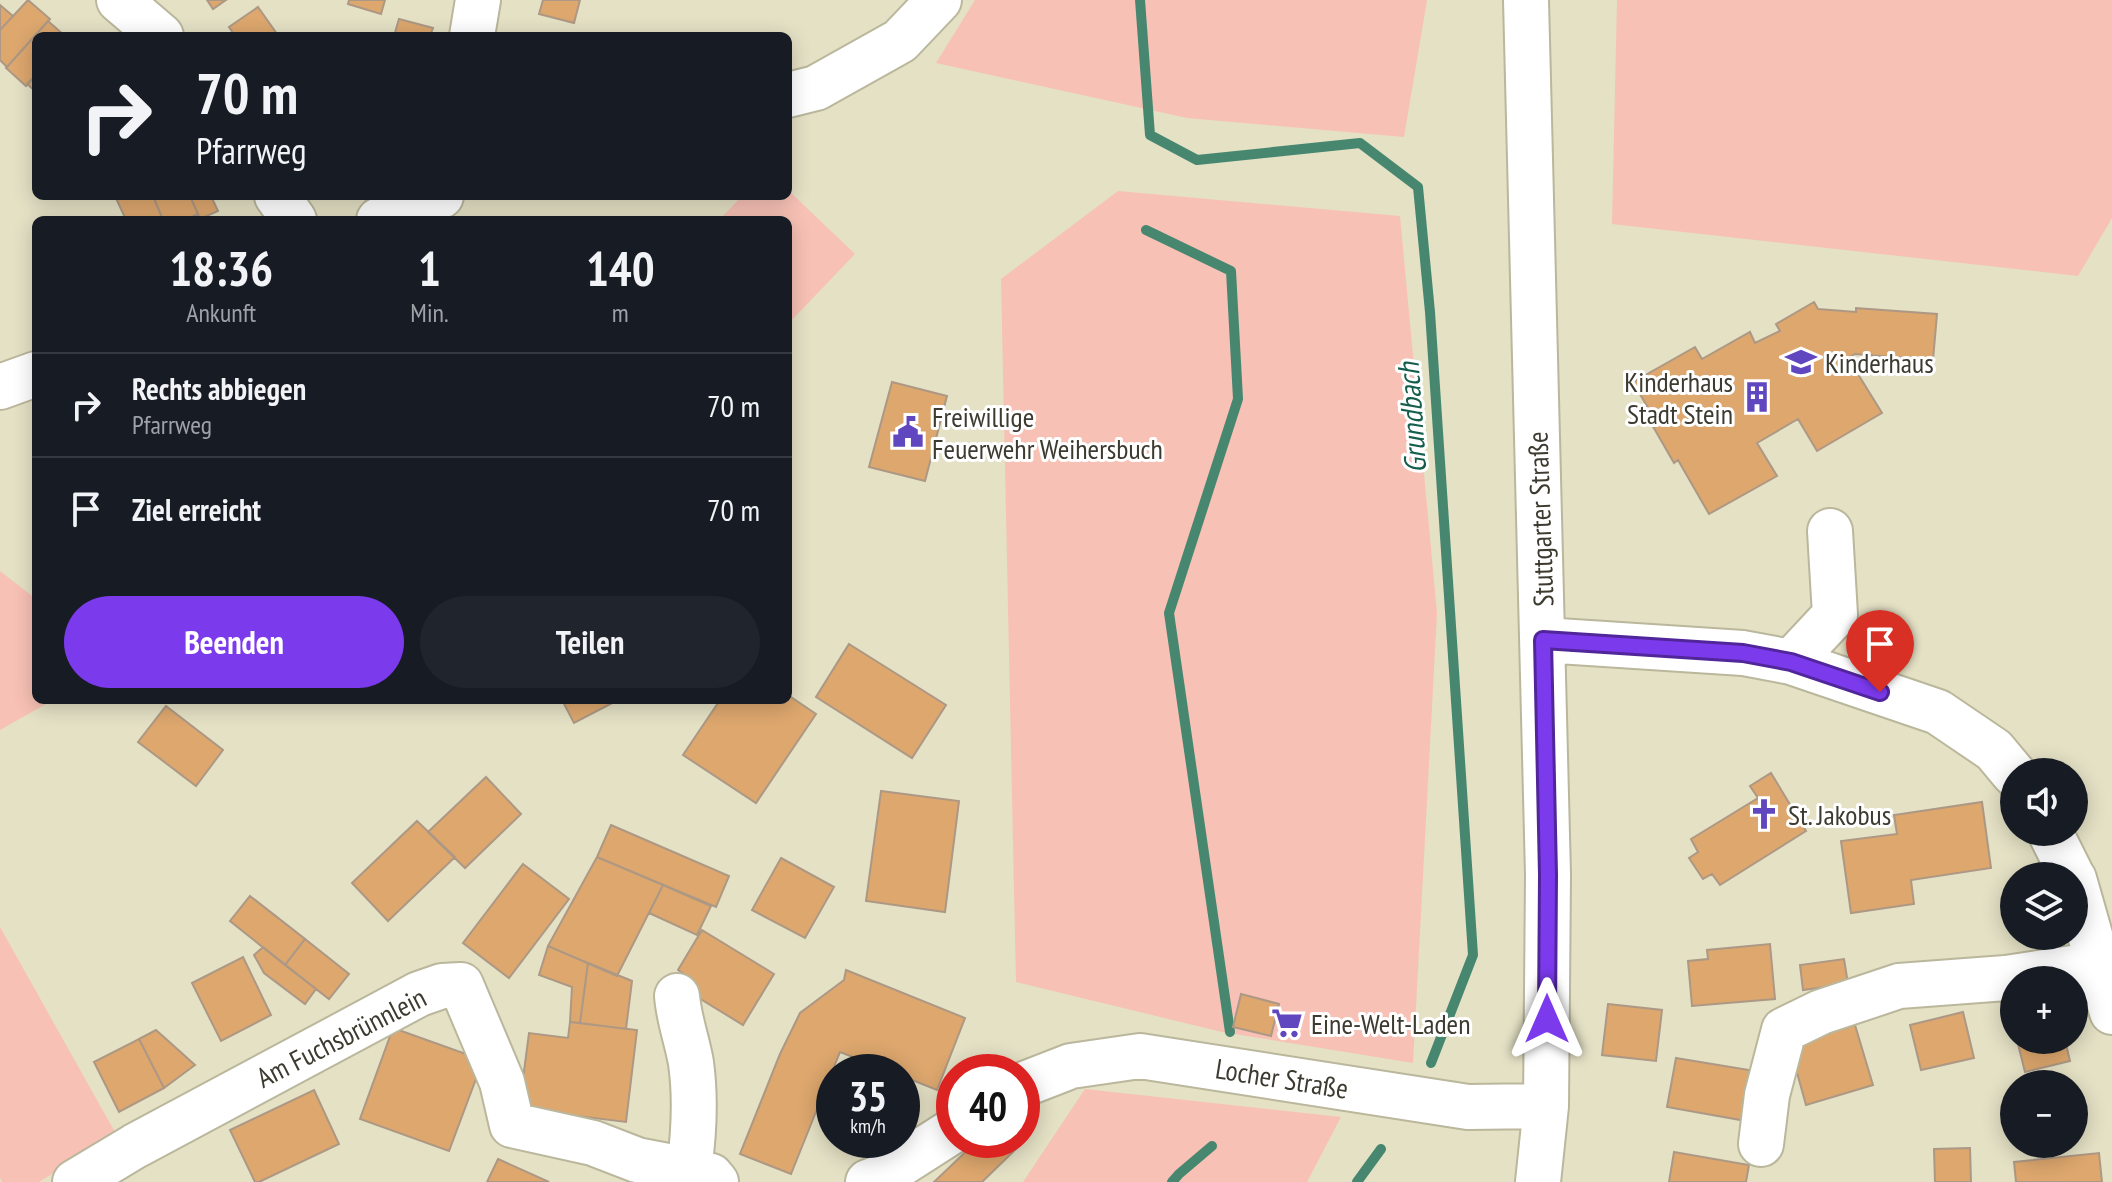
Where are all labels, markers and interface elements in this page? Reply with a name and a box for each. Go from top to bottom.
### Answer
text: 70 m [196,57,298,129]
icon: right [64,64,168,168]
text: Pfarrweg [196,127,307,174]
text: 18:36 [169,237,273,299]
text: 1 [418,237,441,299]
text: 140 [586,237,655,299]
text: Ankunft [186,296,256,329]
text: Min. [410,296,449,329]
text: m [612,296,629,329]
place label: Kinderhaus [1825,344,1934,381]
school or university icon: Kinderhaus [1784,345,1818,379]
water label: Grundbach [1388,359,1434,475]
place label: Kinderhaus Stadt Stein [1624,363,1733,432]
text: Rechts abbiegen [132,369,306,408]
building icon: Kinderhaus Stadt Stein [1740,380,1774,414]
icon: right [64,383,108,427]
text: 70 m [707,386,760,425]
place label: Freiwillige Feuerwehr Weihersbuch [932,398,1163,467]
text: Pfarrweg [132,408,212,441]
public building icon: Freiwillige Feuerwehr Weihersbuch [891,415,925,449]
street label: Stuttgarter Straße [1518,431,1562,607]
icon: arrive [64,487,108,531]
text: Ziel erreicht [132,490,261,529]
text: 70 m [707,490,760,529]
button: Beenden [64,596,404,688]
button: Teilen [420,596,760,688]
pin [1846,610,1914,692]
icon: arrive [1858,622,1902,666]
map controls [2000,758,2088,1158]
button: sound [2000,758,2088,846]
place label: St. Jakobus [1788,796,1891,833]
church icon: St. Jakobus [1747,797,1781,831]
button: layers [2000,862,2088,950]
button: + [2000,966,2088,1054]
position arrow [1505,977,1589,1061]
street label: Am Fuchsbrünnlein [250,978,432,1096]
place label: Eine-Welt-Laden [1311,1005,1470,1042]
supermarket icon: Eine-Welt-Laden [1270,1006,1304,1040]
street label: Locher Straße [1213,1049,1351,1107]
speed limit sign: 40 [936,1054,1040,1158]
text: 35 [849,1070,887,1122]
button: − [2000,1070,2088,1158]
text: km/h [850,1113,886,1139]

